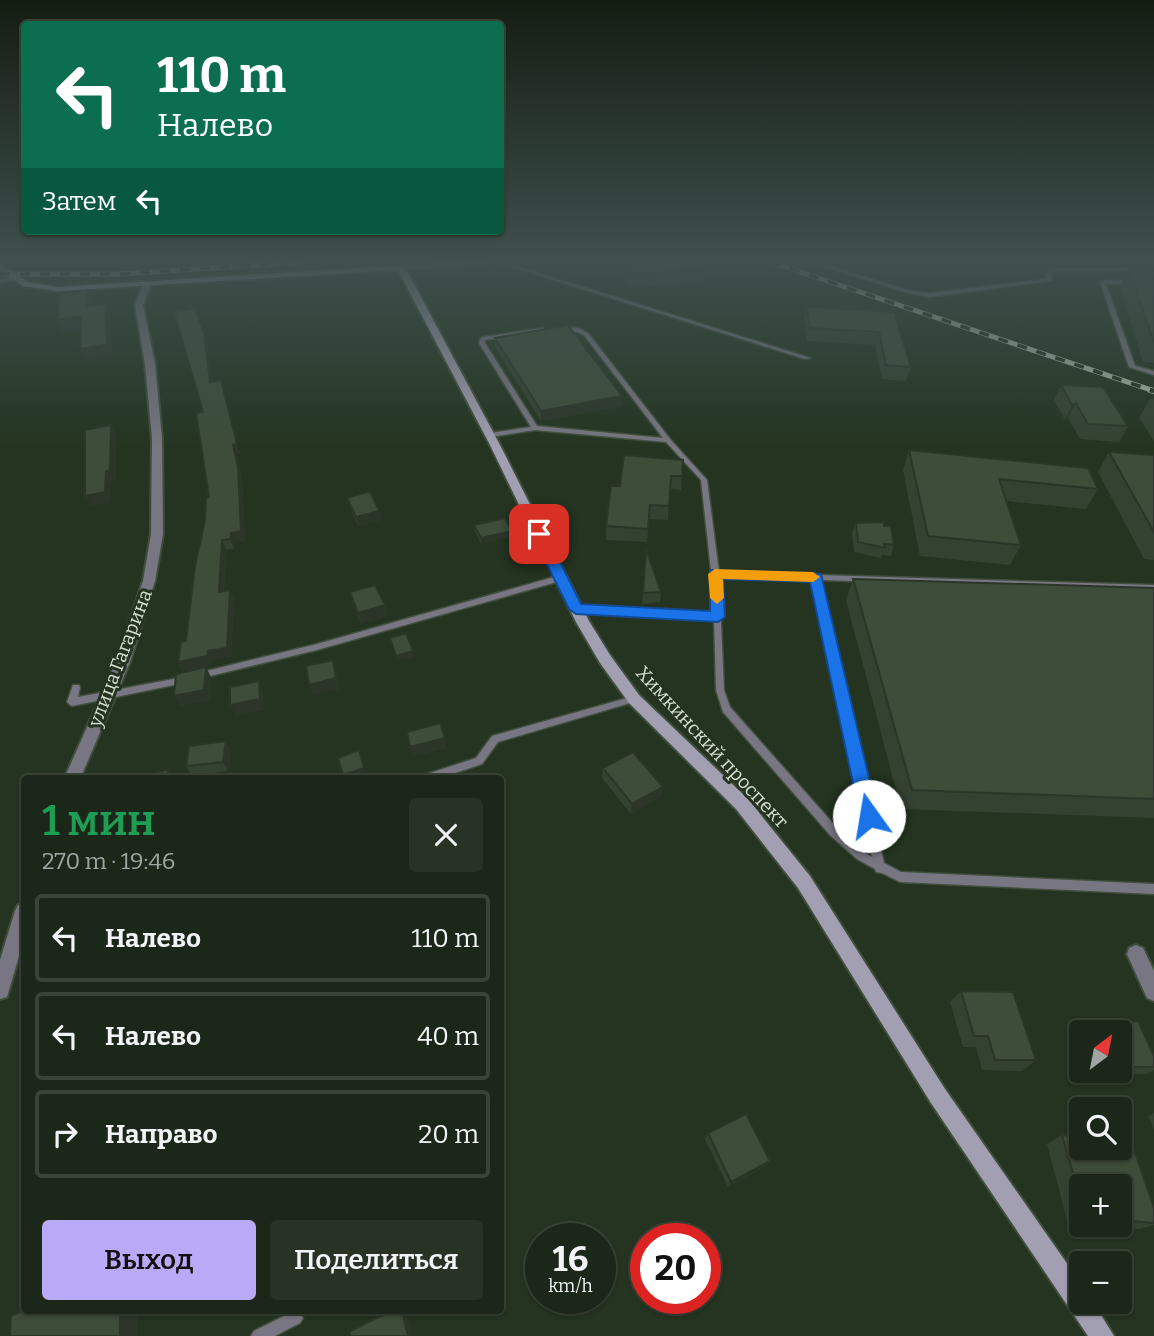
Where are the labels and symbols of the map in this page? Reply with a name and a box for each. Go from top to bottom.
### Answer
pin [509,504,569,564]
street label: улица Гагарина [83,585,157,731]
street label: Химкинский проспект [631,661,793,833]
position arrow [832,779,906,853]
north arrow [1069,1020,1132,1083]
speed limit sign: 20 [630,1223,721,1314]

